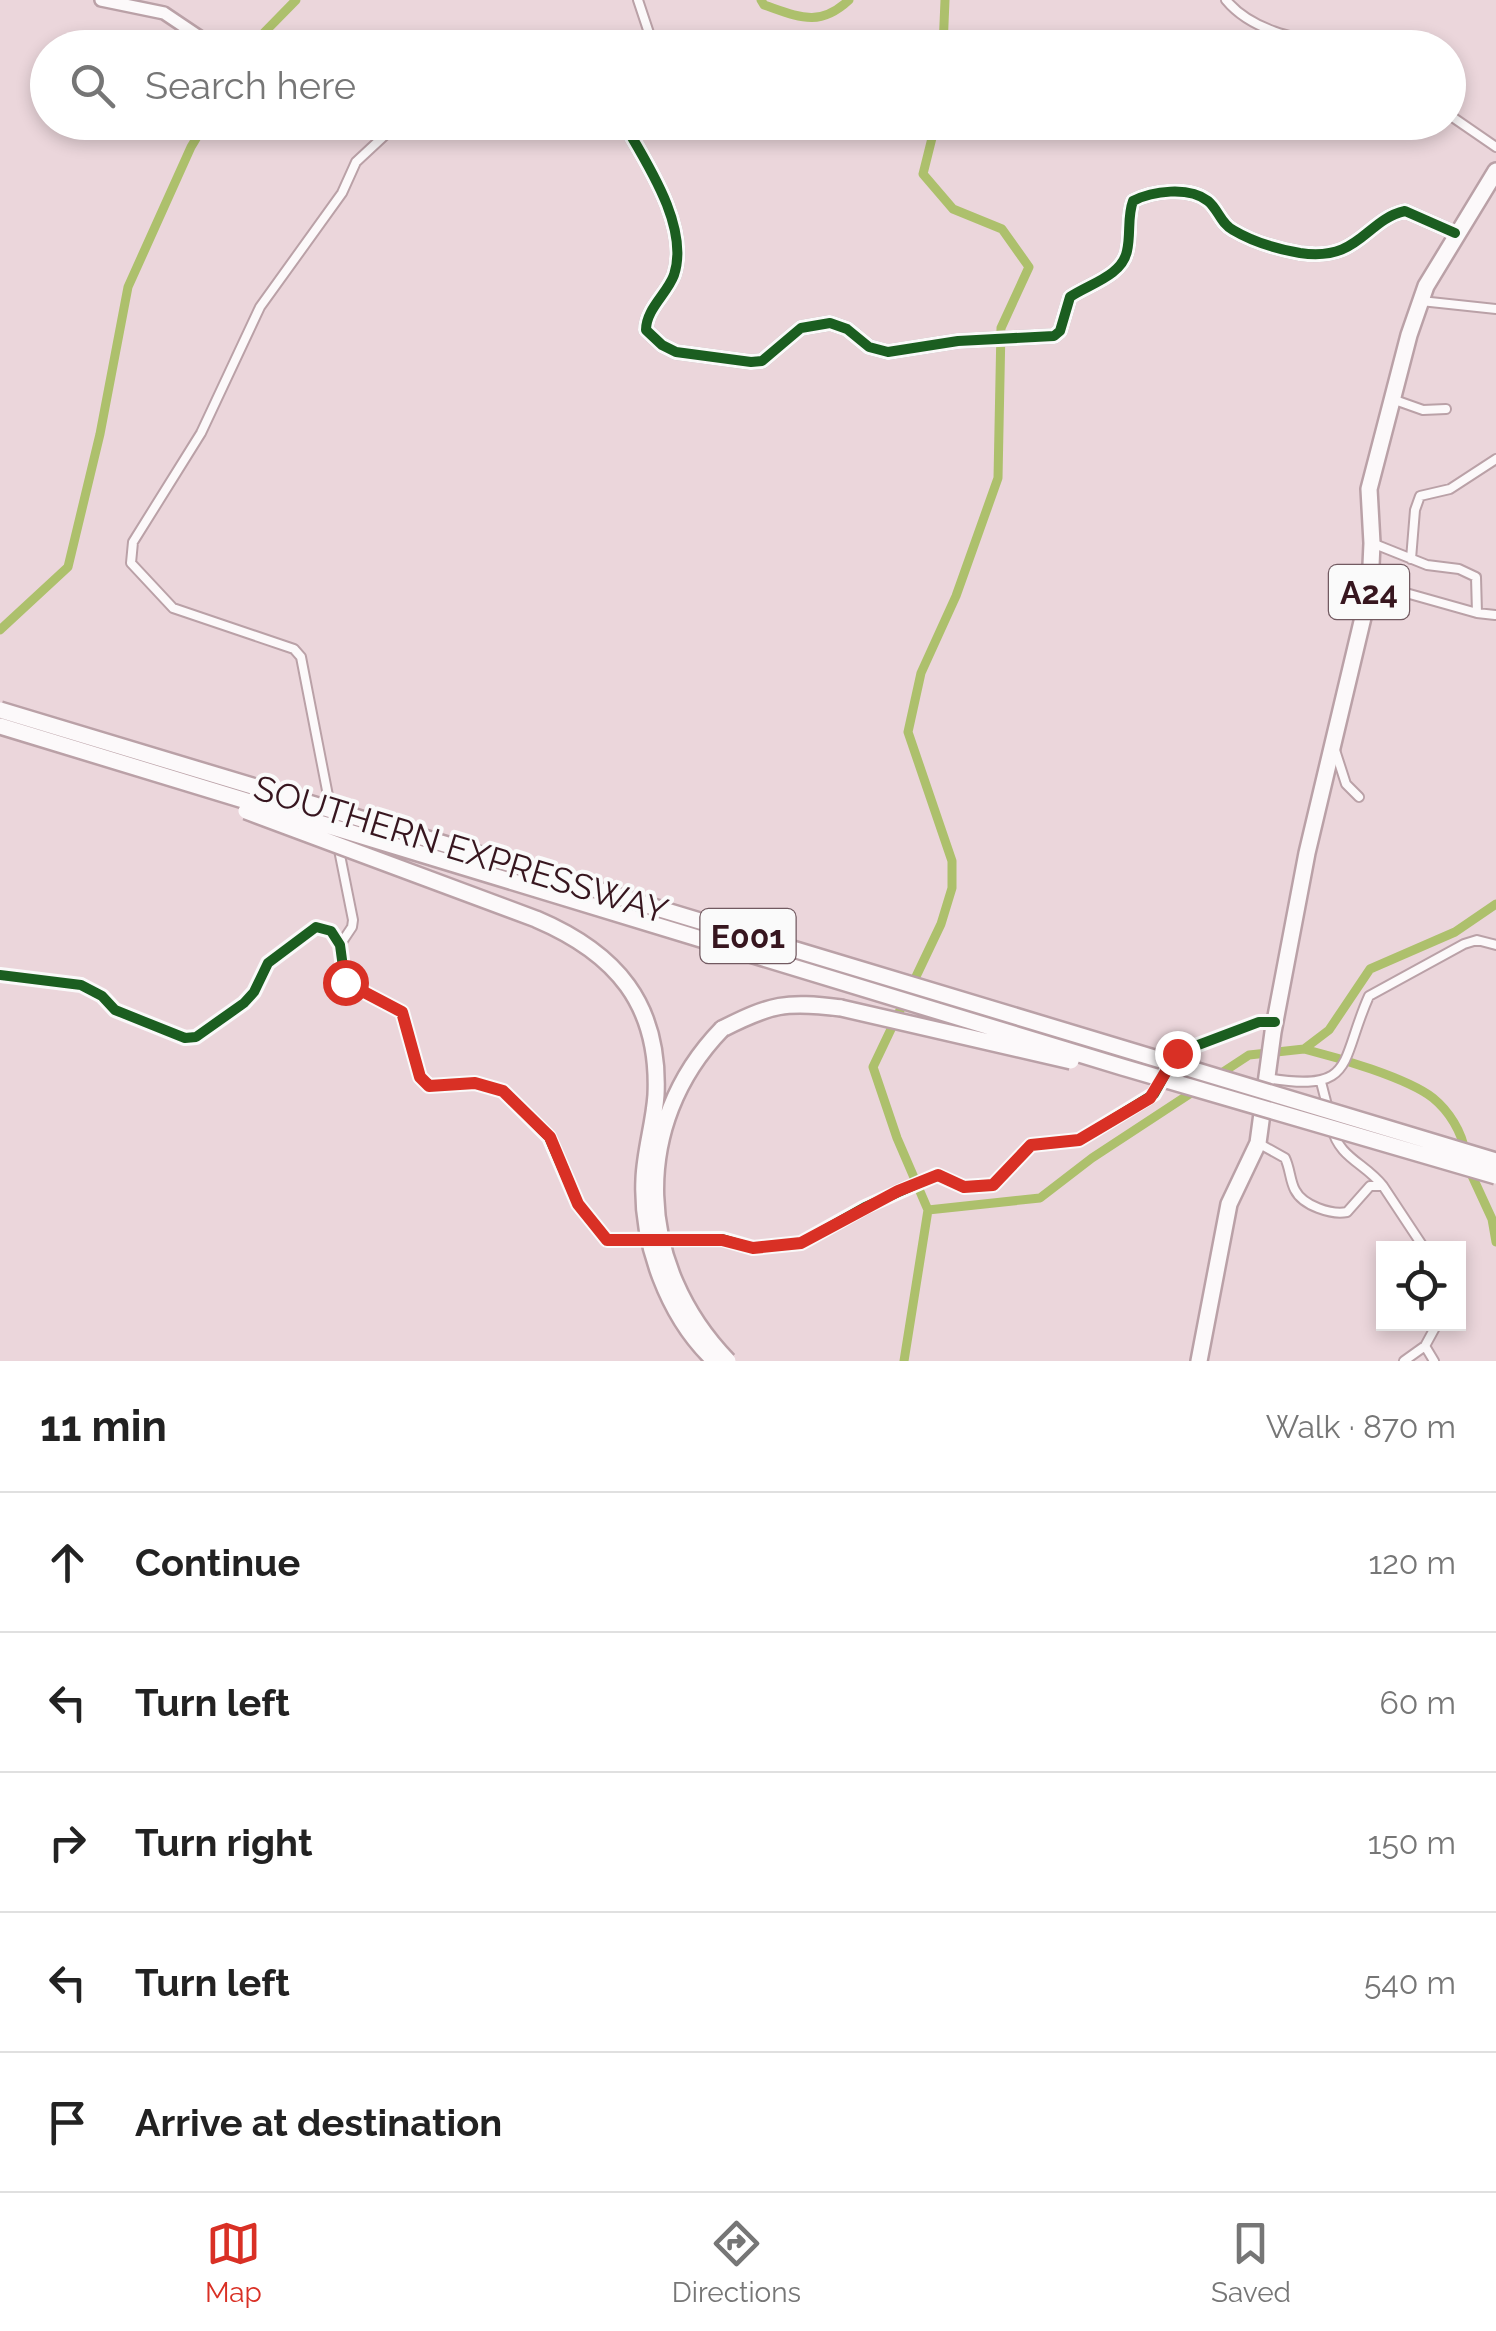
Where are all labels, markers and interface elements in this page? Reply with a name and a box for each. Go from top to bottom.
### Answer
search box [30,30,1466,140]
icon: search [65,58,120,113]
text: Search here [145,63,356,108]
road number: A24 [1329,565,1409,619]
street label: SOUTHERN EXPRESSWAY [249,766,673,932]
road number: E001 [700,909,796,963]
route start [323,960,369,1006]
route end [1155,1031,1201,1077]
map controls [1376,1241,1466,1331]
button: locate [1376,1241,1466,1331]
text: 11 min [40,1402,167,1451]
text: Walk · 870 m [1266,1408,1456,1445]
icon: ahead [40,1535,95,1590]
text: Continue [135,1540,300,1585]
text: 120 m [1368,1544,1456,1581]
icon: left [40,1675,95,1730]
text: Turn left [135,1680,290,1725]
text: 60 m [1380,1684,1456,1721]
icon: right [40,1815,95,1870]
text: Turn right [135,1820,312,1865]
text: 150 m [1368,1824,1456,1861]
icon: left [40,1955,95,2010]
text: Turn left [135,1960,290,2005]
text: 540 m [1364,1964,1456,2001]
icon: arrive [40,2095,95,2150]
text: Arrive at destination [135,2100,502,2145]
tab: Map [205,2216,262,2309]
tab: Directions [672,2216,801,2309]
tab: Saved [1211,2216,1291,2309]

